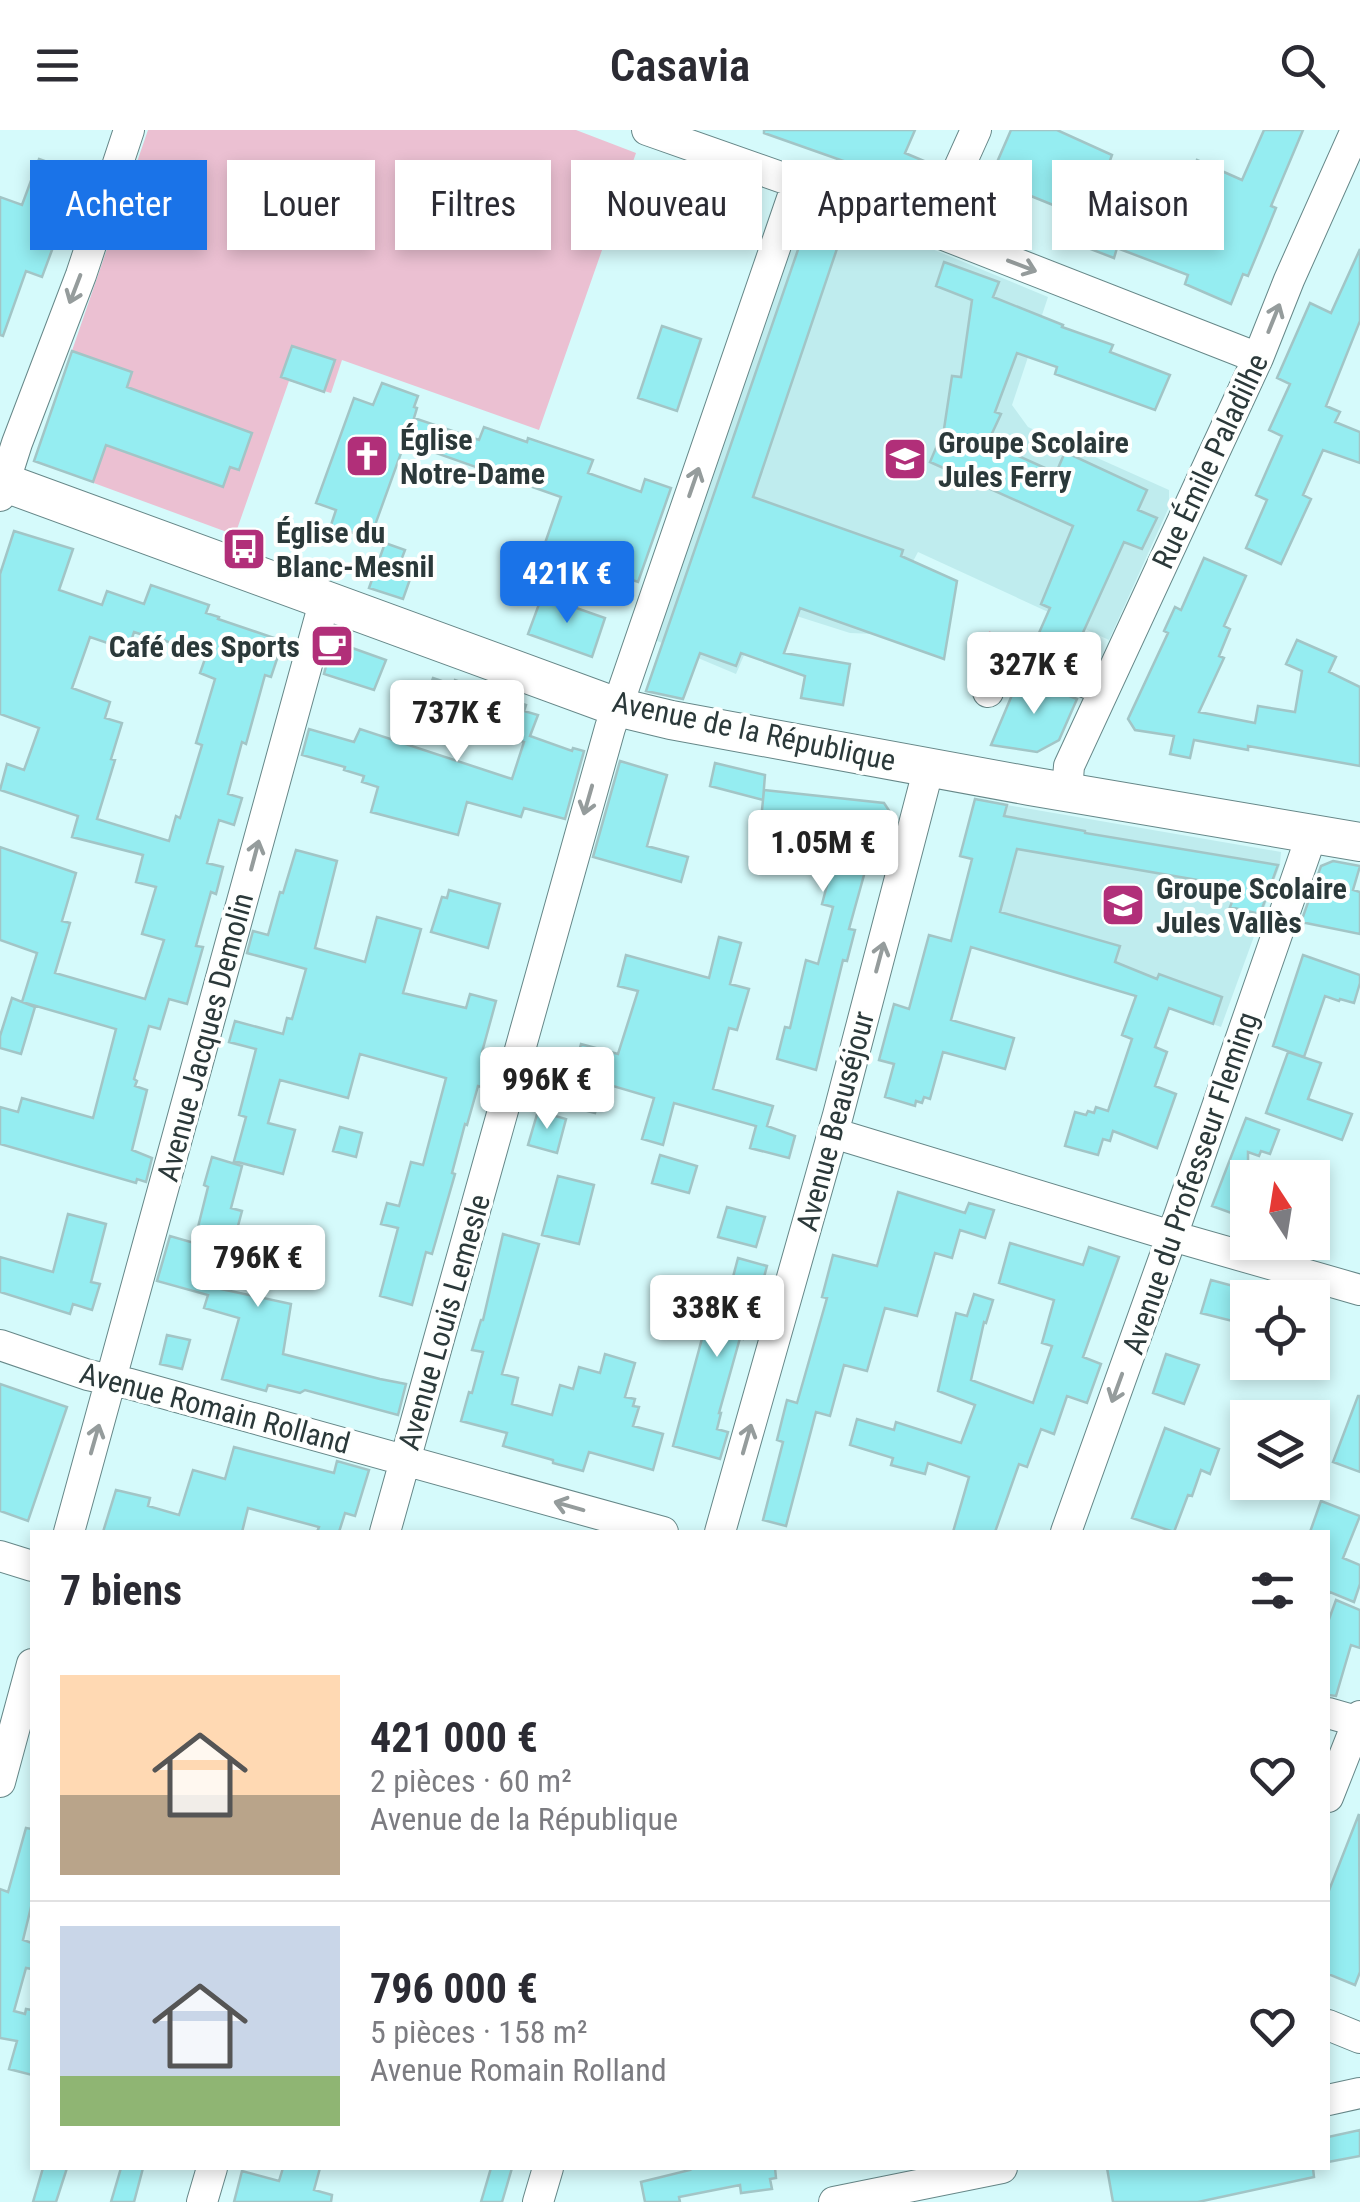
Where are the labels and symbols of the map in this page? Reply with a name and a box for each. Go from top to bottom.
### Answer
one-way arrow [1006,258,1037,276]
one-way arrow [65,273,83,303]
one-way arrow [1266,304,1284,334]
street label: Rue Émile Paladilhe [1145,348,1275,574]
place label: Église Notre-Dame [400,422,545,491]
place label: Groupe Scolaire Jules Ferry [938,425,1129,494]
church icon: Église Notre-Dame [344,433,390,479]
school or university icon: Groupe Scolaire Jules Ferry [882,436,928,482]
one-way arrow [687,467,705,499]
place label: Église du Blanc-Mesnil [276,515,435,584]
bus stop icon: Église du Blanc-Mesnil [221,526,267,572]
pin: 421K € [486,541,648,626]
cafe icon: Café des Sports [309,623,355,669]
place label: Café des Sports [109,629,300,664]
pin: 327K € [953,632,1115,717]
pin: 737K € [376,680,538,765]
street label: Avenue de la République [609,684,899,778]
one-way arrow [578,784,596,815]
pin: 1.05M € [731,810,915,895]
one-way arrow [247,840,265,871]
place label: Groupe Scolaire Jules Vallès [1156,871,1347,940]
school or university icon: Groupe Scolaire Jules Vallès [1100,882,1146,928]
street label: Avenue Jacques Demolin [150,889,260,1185]
one-way arrow [872,942,891,973]
street label: Avenue Beauséjour [789,1007,881,1235]
street label: Avenue du Professeur Fleming [1115,1007,1265,1359]
pin: 996K € [466,1047,628,1132]
north arrow [1230,1160,1330,1260]
street label: Avenue Louis Lemesle [391,1190,497,1454]
pin: 796K € [177,1225,339,1310]
pin: 338K € [636,1275,798,1360]
street label: Avenue Romain Rolland [76,1355,354,1461]
one-way arrow [1107,1372,1125,1404]
one-way arrow [87,1423,105,1455]
one-way arrow [738,1423,757,1455]
one-way arrow [554,1496,585,1514]

